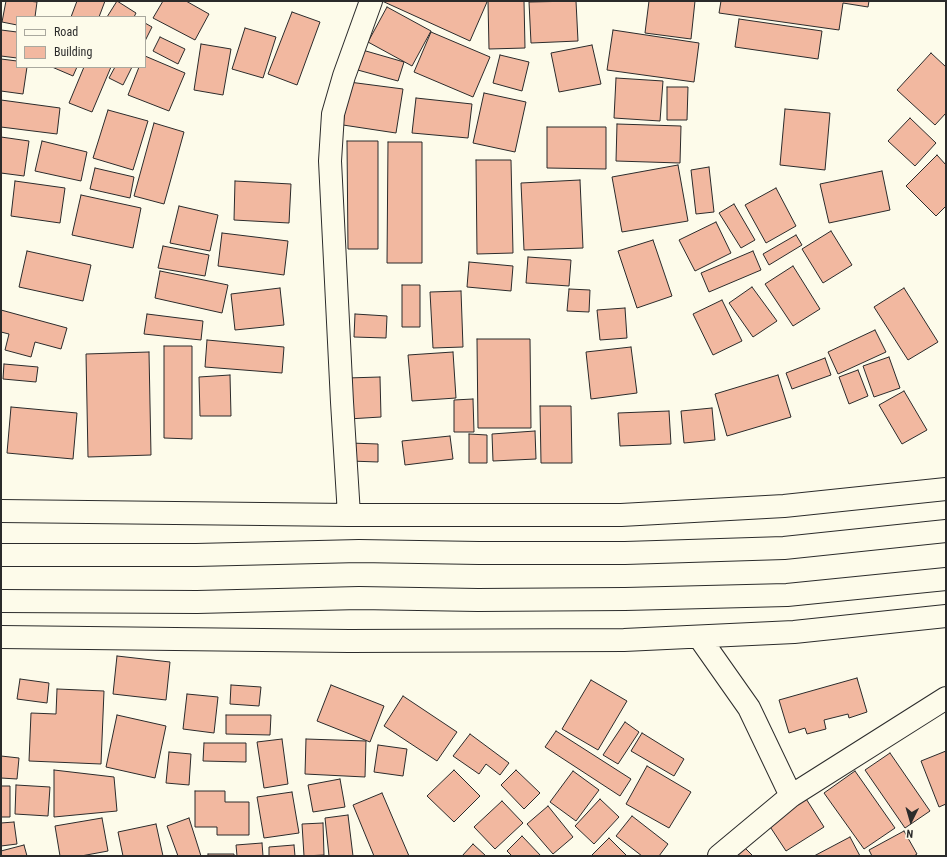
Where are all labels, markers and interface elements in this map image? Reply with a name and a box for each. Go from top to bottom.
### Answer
legend [16,16,146,68]
text: Road [54,25,78,39]
text: Building [54,45,92,59]
north arrow [891,801,931,841]
text: N [906,827,914,840]

